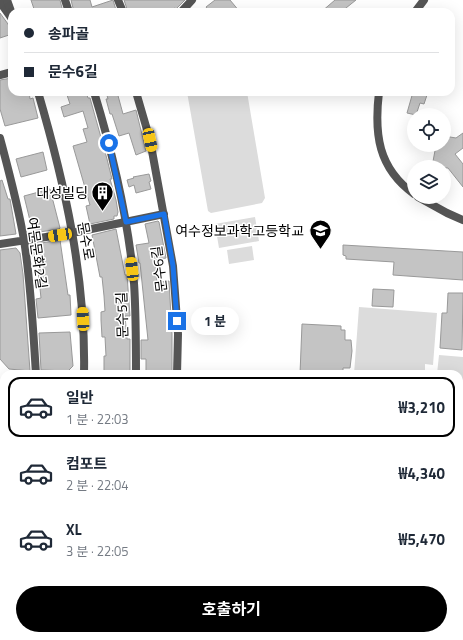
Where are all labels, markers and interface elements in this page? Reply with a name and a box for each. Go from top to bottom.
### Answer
text: 송파골 [48,22,89,45]
text: 문수6길 [48,60,98,83]
map controls [407,108,451,204]
button: locate [407,108,451,152]
car [142,127,158,153]
route start [100,134,118,152]
button: layers [407,160,451,204]
building icon: 대성빌딩 [90,180,116,213]
place label: 대성빌딩 [36,182,88,203]
street label: 여문문화2길 [22,216,53,290]
school or university icon: 여수정보과학고등학교 [307,218,333,251]
street label: 문수로 [73,220,100,262]
place label: 여수정보과학고등학교 [175,220,304,241]
car [47,227,73,243]
street label: 문수6길 [145,245,172,293]
car [125,256,139,282]
street label: 문수5길 [110,291,133,339]
car [76,307,90,331]
callout: 1 분 [191,307,239,335]
text: 1 분 [204,311,226,331]
route end [168,312,186,330]
text: 일반 [66,386,94,409]
icon: car [18,389,54,425]
text: ₩3,210 [399,396,445,419]
text: 1 분 · 22:03 [66,409,129,429]
text: 컴포트 [66,452,107,475]
icon: car [18,455,54,491]
text: ₩4,340 [399,462,445,485]
text: 2 분 · 22:04 [66,475,129,495]
text: XL [66,518,82,541]
icon: car [18,521,54,557]
text: ₩5,470 [399,528,445,551]
text: 3 분 · 22:05 [66,541,129,561]
button: 호출하기 [16,586,447,632]

